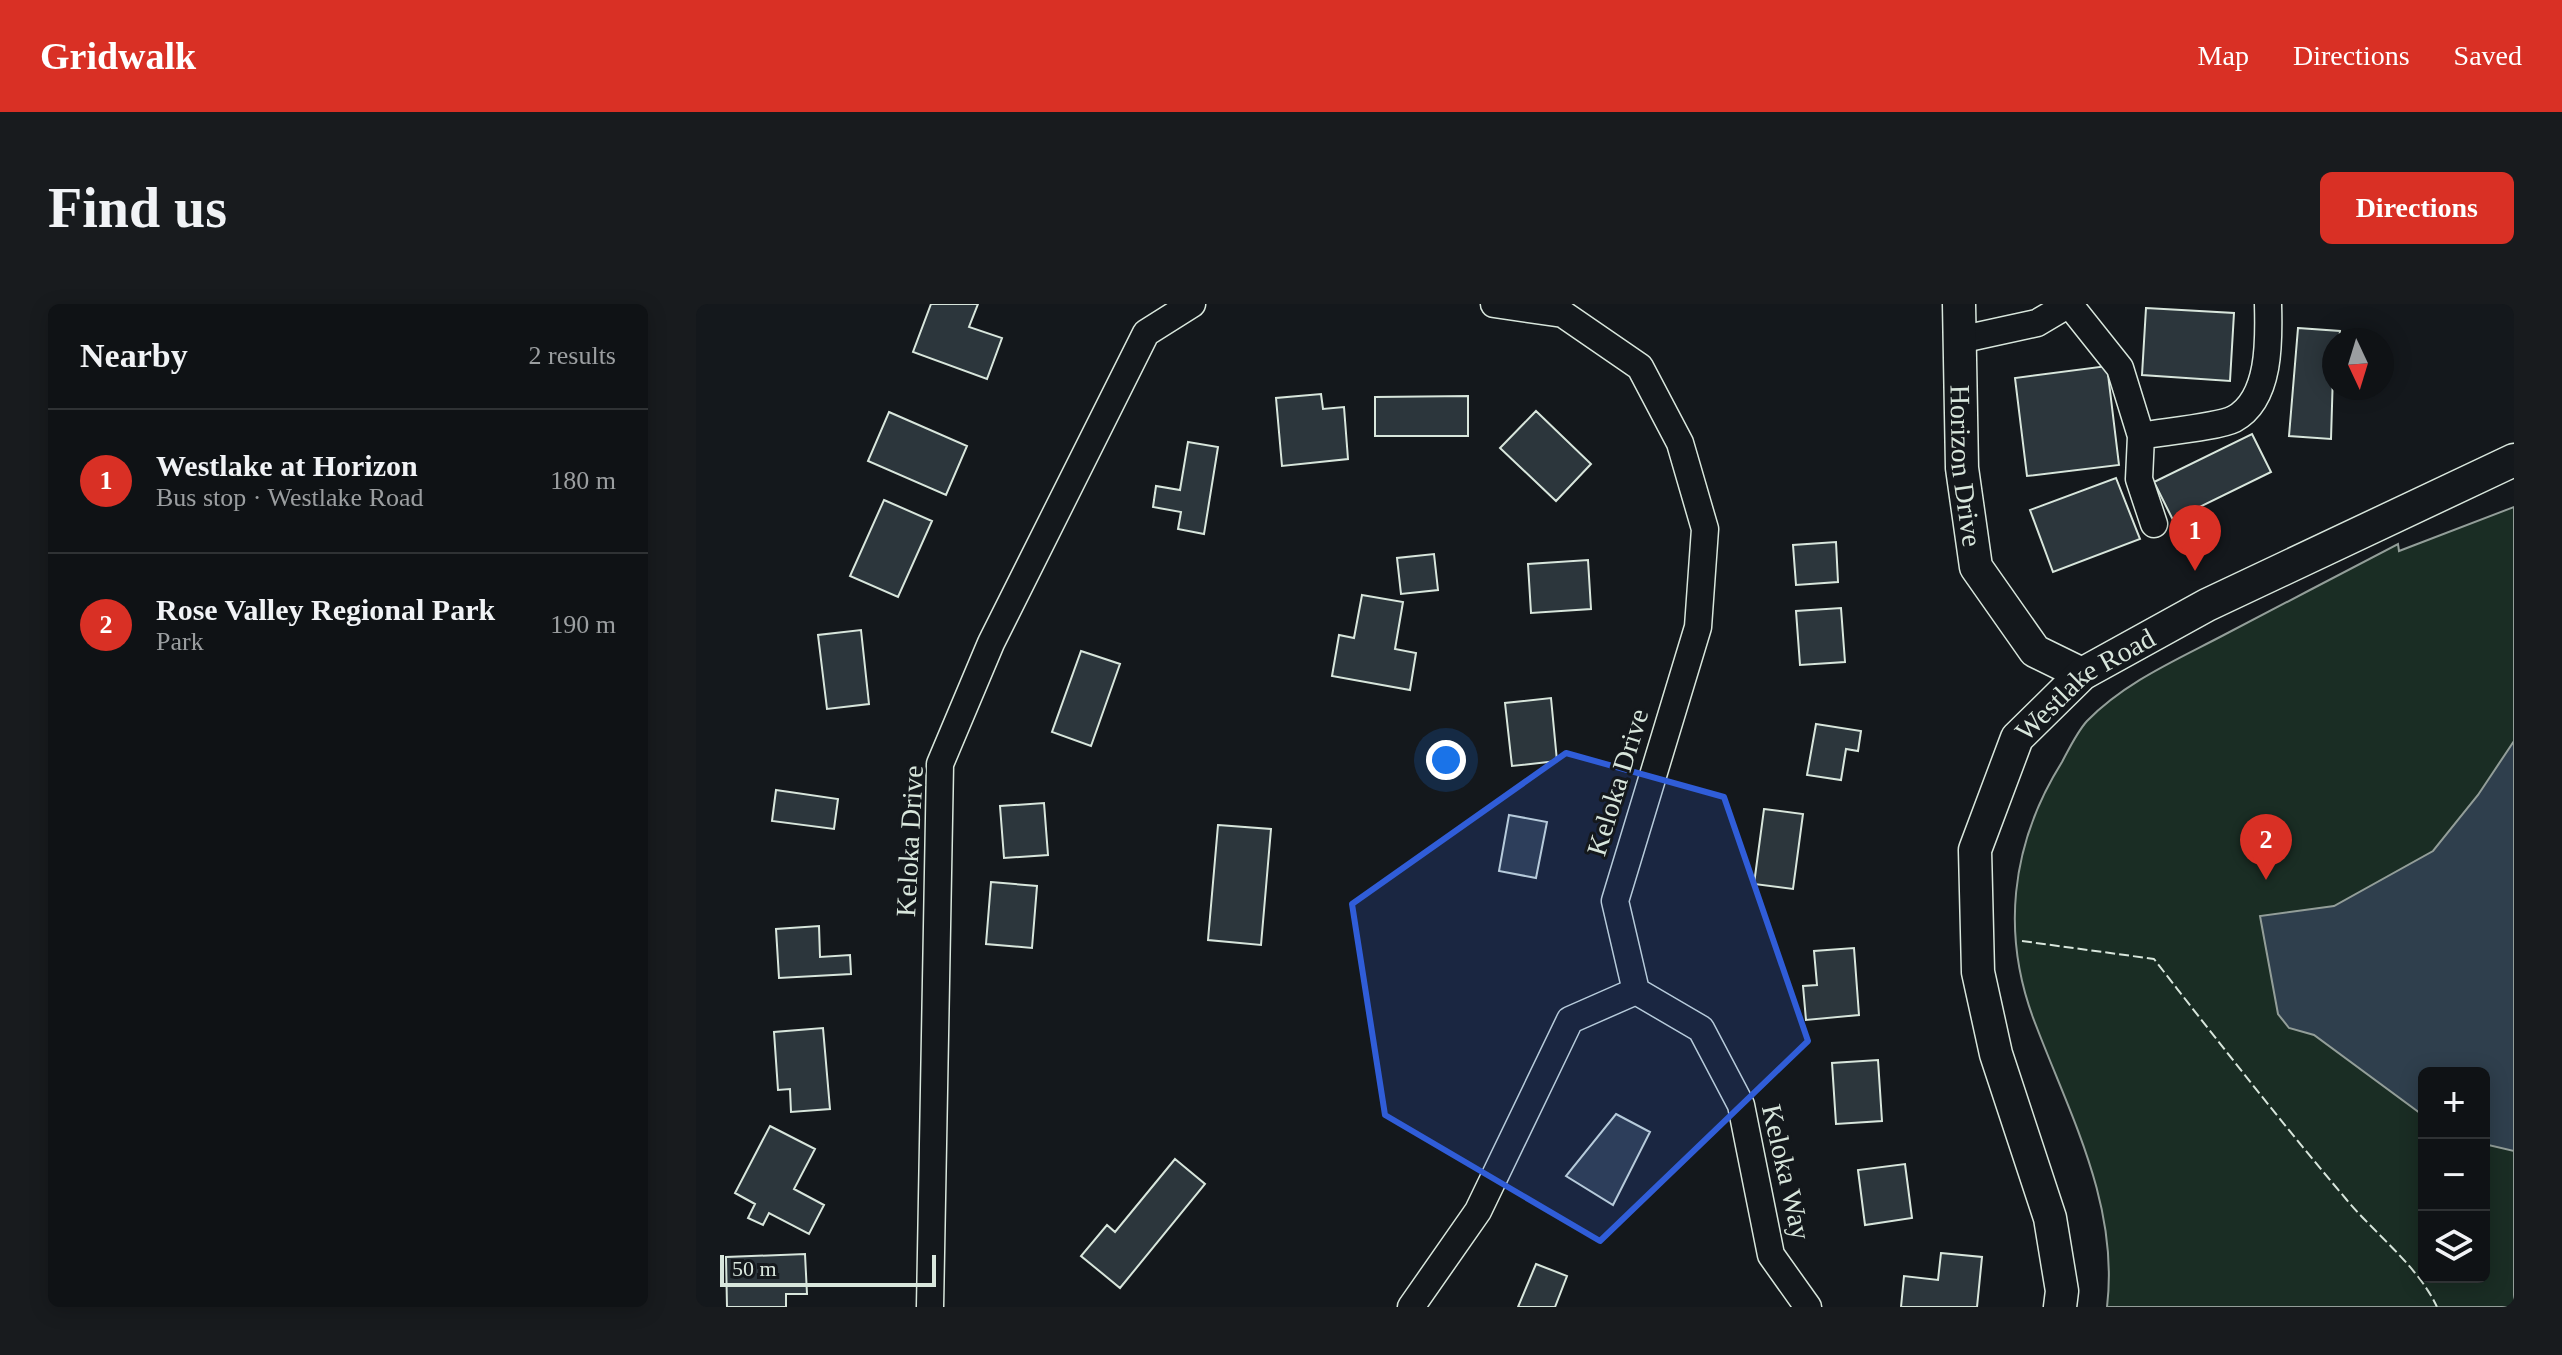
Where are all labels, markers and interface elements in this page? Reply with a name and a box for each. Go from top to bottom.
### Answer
text: Gridwalk [40,35,196,77]
text: Map [2198,40,2249,71]
text: Directions [2293,40,2410,71]
text: Saved [2454,40,2522,71]
button: Directions [2320,172,2514,244]
text: Find us [48,177,227,239]
north arrow [2322,328,2394,400]
text: Nearby [80,337,188,374]
text: 2 results [529,341,616,370]
street label: Horizon Drive [1944,384,1988,549]
text: Westlake at Horizon [156,449,418,482]
text: 1 [100,466,113,495]
text: 180 m [550,466,616,495]
text: Bus stop · Westlake Road [156,483,424,512]
pin: 1 [2169,505,2221,571]
text: Rose Valley Regional Park [156,593,495,626]
text: 2 [100,610,113,639]
text: 190 m [550,610,616,639]
street label: Westlake Road [2009,622,2160,747]
text: Park [156,627,204,656]
street label: Keloka Drive [1580,705,1654,859]
your location [1426,740,1466,780]
street label: Keloka Drive [890,765,929,918]
pin: 2 [2240,814,2292,880]
map controls [2418,1067,2490,1283]
button: + [2418,1067,2490,1139]
street label: Keloka Way [1756,1101,1817,1243]
button: − [2418,1139,2490,1211]
button: layers [2418,1211,2490,1283]
scale bar [720,1251,936,1287]
text: 50 m [732,1256,777,1281]

